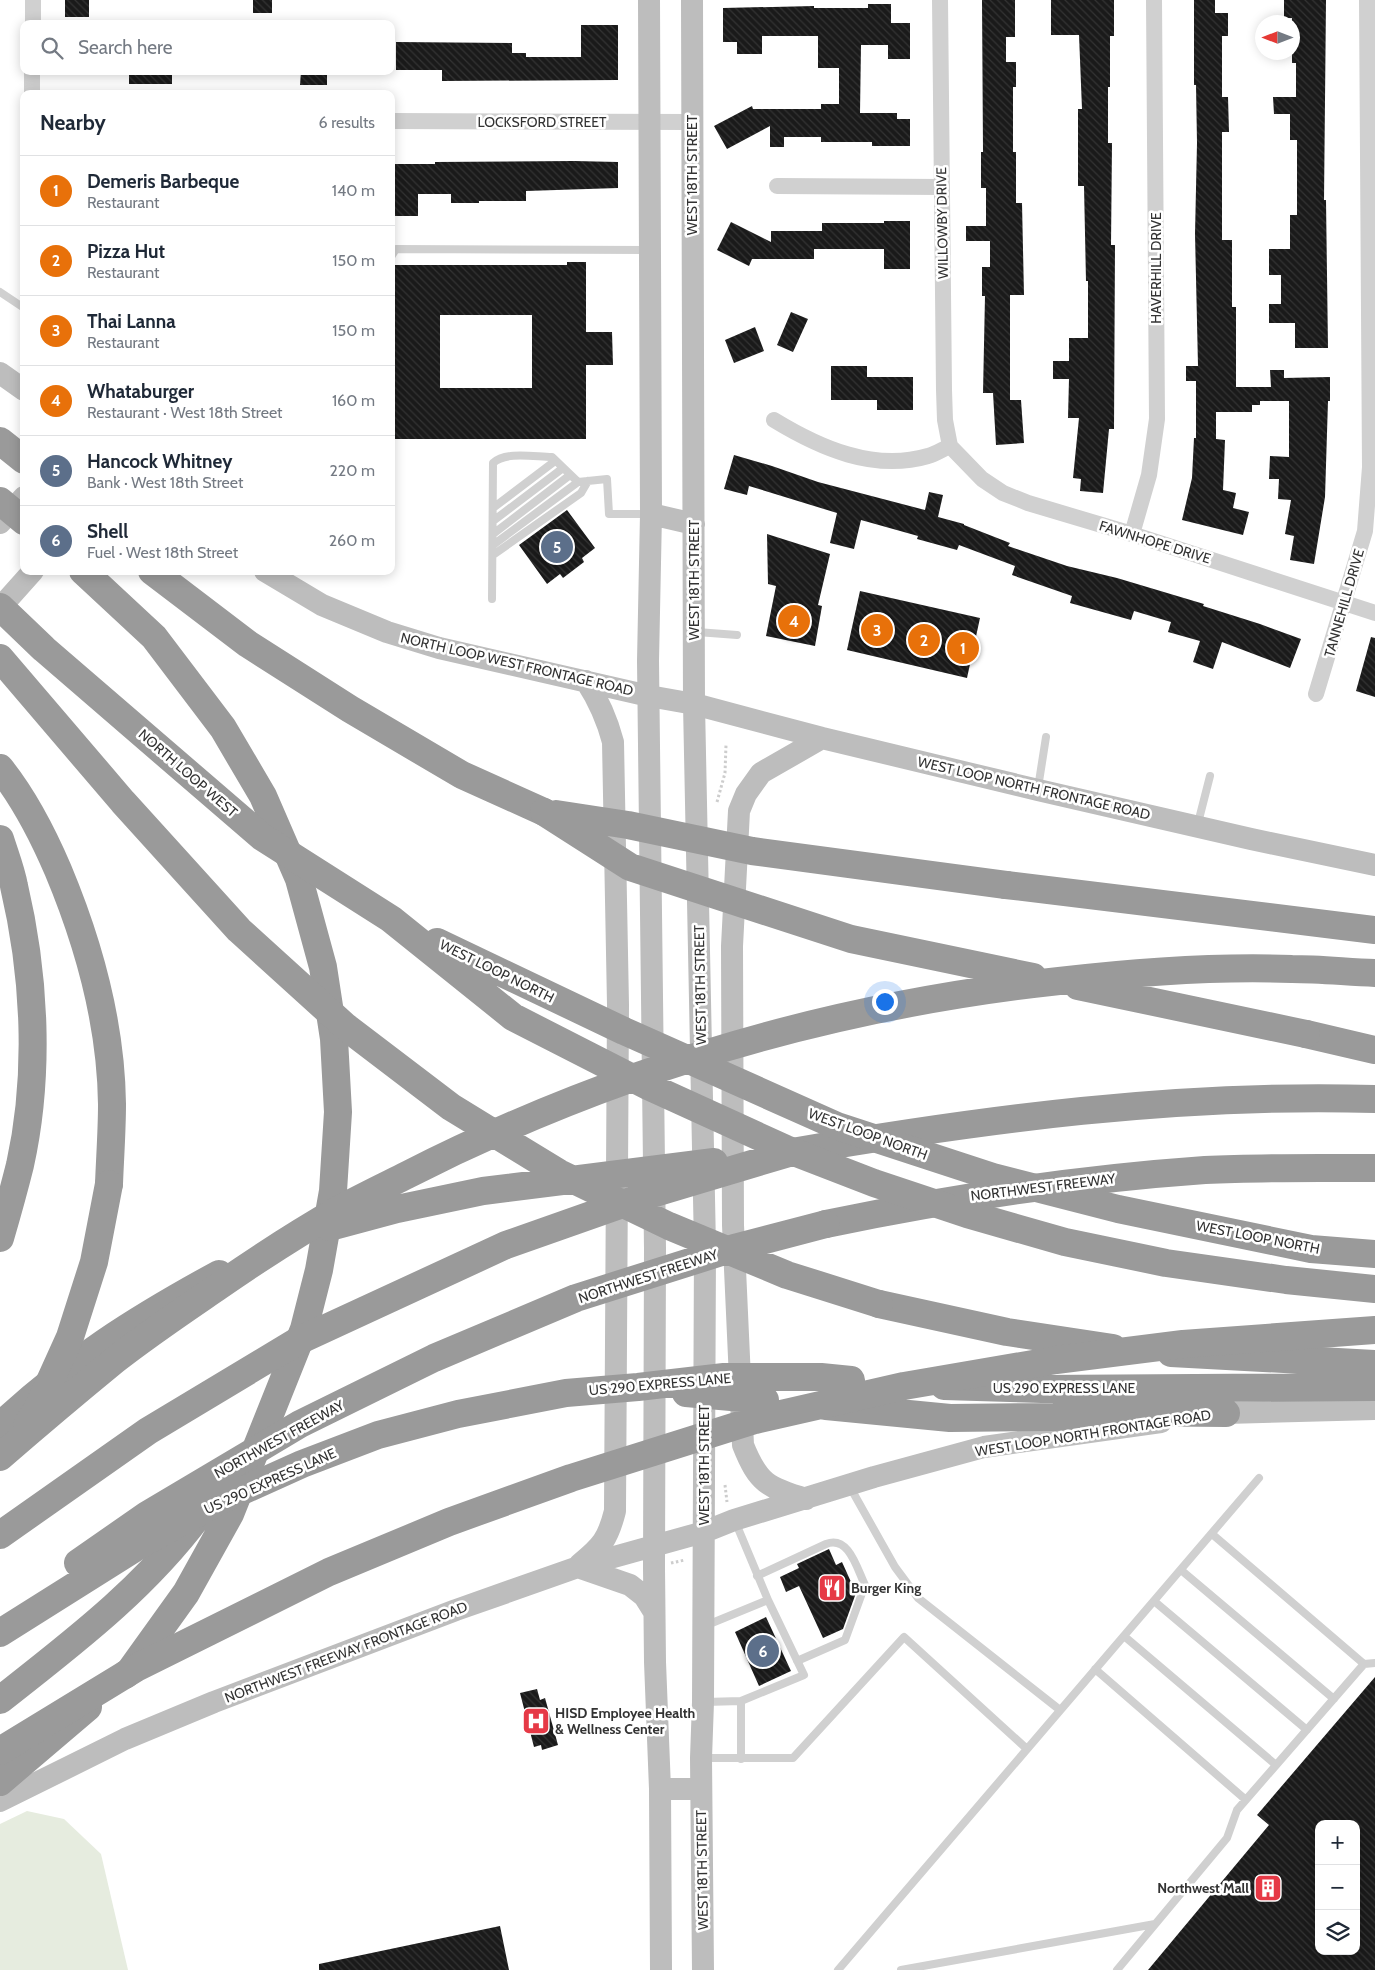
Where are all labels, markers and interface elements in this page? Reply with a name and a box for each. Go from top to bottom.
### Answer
north arrow [1255,15,1300,60]
search box [20,20,395,75]
icon: search [38,34,66,62]
text: Search here [78,36,172,59]
text: Nearby [40,110,106,135]
text: 6 results [319,113,375,132]
street label: LOCKSFORD STREET [478,113,607,131]
street label: WEST 18TH STREET [683,114,701,235]
street label: WILLOWBY DRIVE [932,167,952,279]
text: Demeris Barbeque [87,170,239,193]
text: 1 [53,181,59,200]
text: 140 m [332,181,375,200]
text: Restaurant [87,193,159,212]
street label: HAVERHILL DRIVE [1147,212,1165,324]
text: Pizza Hut [87,240,165,263]
text: 2 [52,251,60,270]
text: 150 m [332,251,375,270]
text: Restaurant [87,263,159,282]
text: Thai Lanna [87,310,176,333]
text: 3 [52,321,60,340]
text: 150 m [332,321,375,340]
text: Restaurant [87,333,159,352]
text: Whataburger [87,380,194,403]
text: 4 [51,391,61,410]
text: 160 m [332,391,375,410]
text: Restaurant · West 18th Street [87,403,282,422]
text: Hancock Whitney [87,450,232,473]
text: 5 [52,461,60,480]
text: 220 m [329,461,375,480]
text: Bank · West 18th Street [87,473,243,492]
street label: FAWNHOPE DRIVE [1097,516,1213,568]
street label: WEST 18TH STREET [685,519,703,640]
text: Shell [87,520,128,543]
pin: 5 [541,528,573,566]
text: 6 [52,531,61,550]
text: 260 m [329,531,375,550]
text: Fuel · West 18th Street [87,543,238,562]
street label: TANNEHILL DRIVE [1320,546,1368,659]
pin: 4 [778,602,810,640]
pin: 3 [861,611,893,649]
pin: 2 [908,621,940,659]
street label: NORTH LOOP WEST FRONTAGE ROAD [399,628,635,700]
pin: 1 [947,629,979,667]
street label: NORTH LOOP WEST [135,725,242,821]
street label: WEST LOOP NORTH FRONTAGE ROAD [916,752,1152,824]
street label: WEST 18TH STREET [690,924,710,1045]
street label: WEST LOOP NORTH [437,935,557,1007]
your location [872,989,898,1015]
street label: WEST LOOP NORTH [806,1104,930,1164]
street label: NORTHWEST FREEWAY [970,1169,1117,1205]
street label: WEST LOOP NORTH [1195,1216,1321,1258]
street label: NORTHWEST FREEWAY [576,1245,721,1307]
street label: US 290 EXPRESS LANE [588,1369,732,1399]
street label: US 290 EXPRESS LANE [993,1379,1136,1397]
street label: NORTHWEST FREEWAY [211,1395,348,1482]
street label: WEST 18TH STREET [695,1404,713,1525]
street label: WEST LOOP NORTH FRONTAGE ROAD [974,1405,1212,1461]
street label: US 290 EXPRESS LANE [201,1444,339,1518]
restaurant icon: Burger King [817,1573,847,1603]
place label: Burger King [851,1579,921,1597]
street label: NORTHWEST FREEWAY FRONTAGE ROAD [222,1597,470,1707]
pin: 6 [747,1632,779,1670]
place label: HISD Employee Health & Wellness Center [555,1704,695,1738]
hospital icon: HISD Employee Health & Wellness Center [521,1706,551,1736]
street label: WEST 18TH STREET [692,1809,712,1930]
map controls [1315,1820,1360,1955]
button: + [1315,1820,1360,1865]
button: − [1315,1865,1360,1910]
building icon: Northwest Mall [1253,1873,1283,1903]
place label: Northwest Mall [1157,1879,1249,1897]
button: layers [1315,1910,1360,1955]

